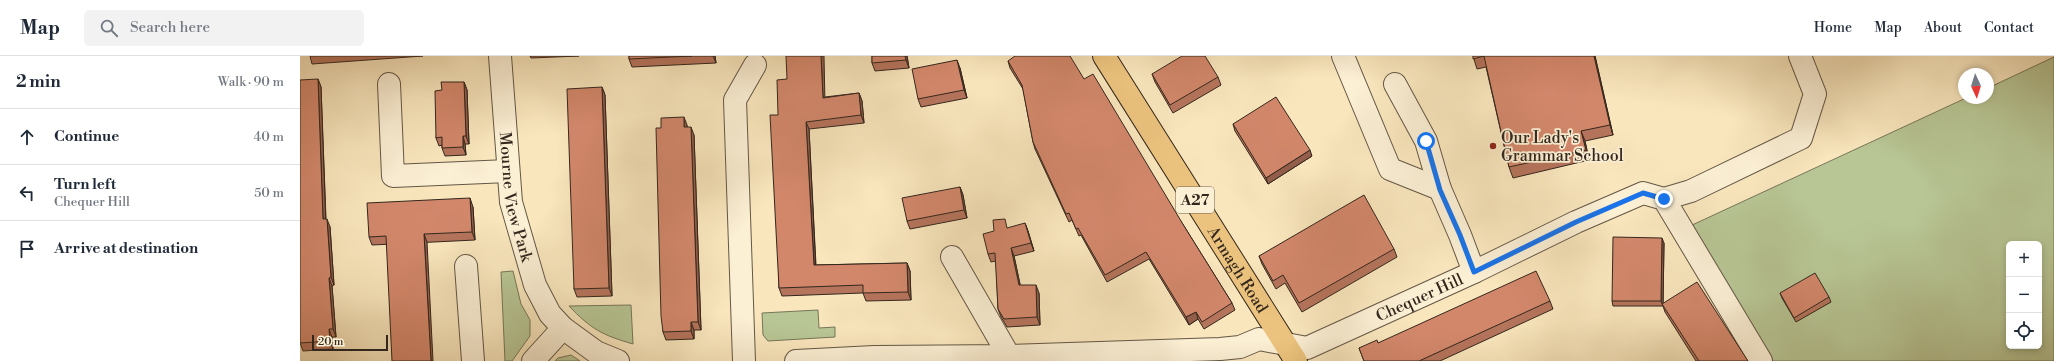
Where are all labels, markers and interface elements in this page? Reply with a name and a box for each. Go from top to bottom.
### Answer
search box [84,10,364,46]
text: Map [20,16,60,40]
icon: search [98,17,120,39]
text: Search here [130,18,210,37]
text: Home [1814,19,1852,37]
text: Map [1874,19,1902,37]
text: About [1924,19,1962,37]
text: Contact [1984,19,2034,37]
north arrow [1958,68,1994,104]
text: 2 min [16,71,61,93]
text: Walk · 90 m [218,74,284,90]
icon: ahead [16,126,38,148]
text: Continue [54,127,119,146]
place label: Our Lady's Grammar School [1501,128,1624,166]
text: 40 m [254,129,284,145]
street label: Mourne View Park [495,131,537,266]
route start [1417,132,1435,150]
marker: Our Lady's Grammar School [1488,141,1498,151]
text: Turn left [54,175,116,194]
icon: left [16,182,38,204]
text: 50 m [254,185,284,201]
road number: A27 [1176,187,1214,213]
route end [1655,190,1673,208]
text: Chequer Hill [54,194,130,210]
street label: Armagh Road [1202,222,1272,317]
icon: arrive [16,238,38,260]
text: Arrive at destination [54,239,198,258]
map controls [2006,241,2042,349]
button: + [2006,241,2042,277]
street label: Chequer Hill [1373,269,1467,326]
button: − [2006,277,2042,313]
button: locate [2006,313,2042,349]
scale bar [312,333,388,352]
text: 20 m [318,335,343,349]

